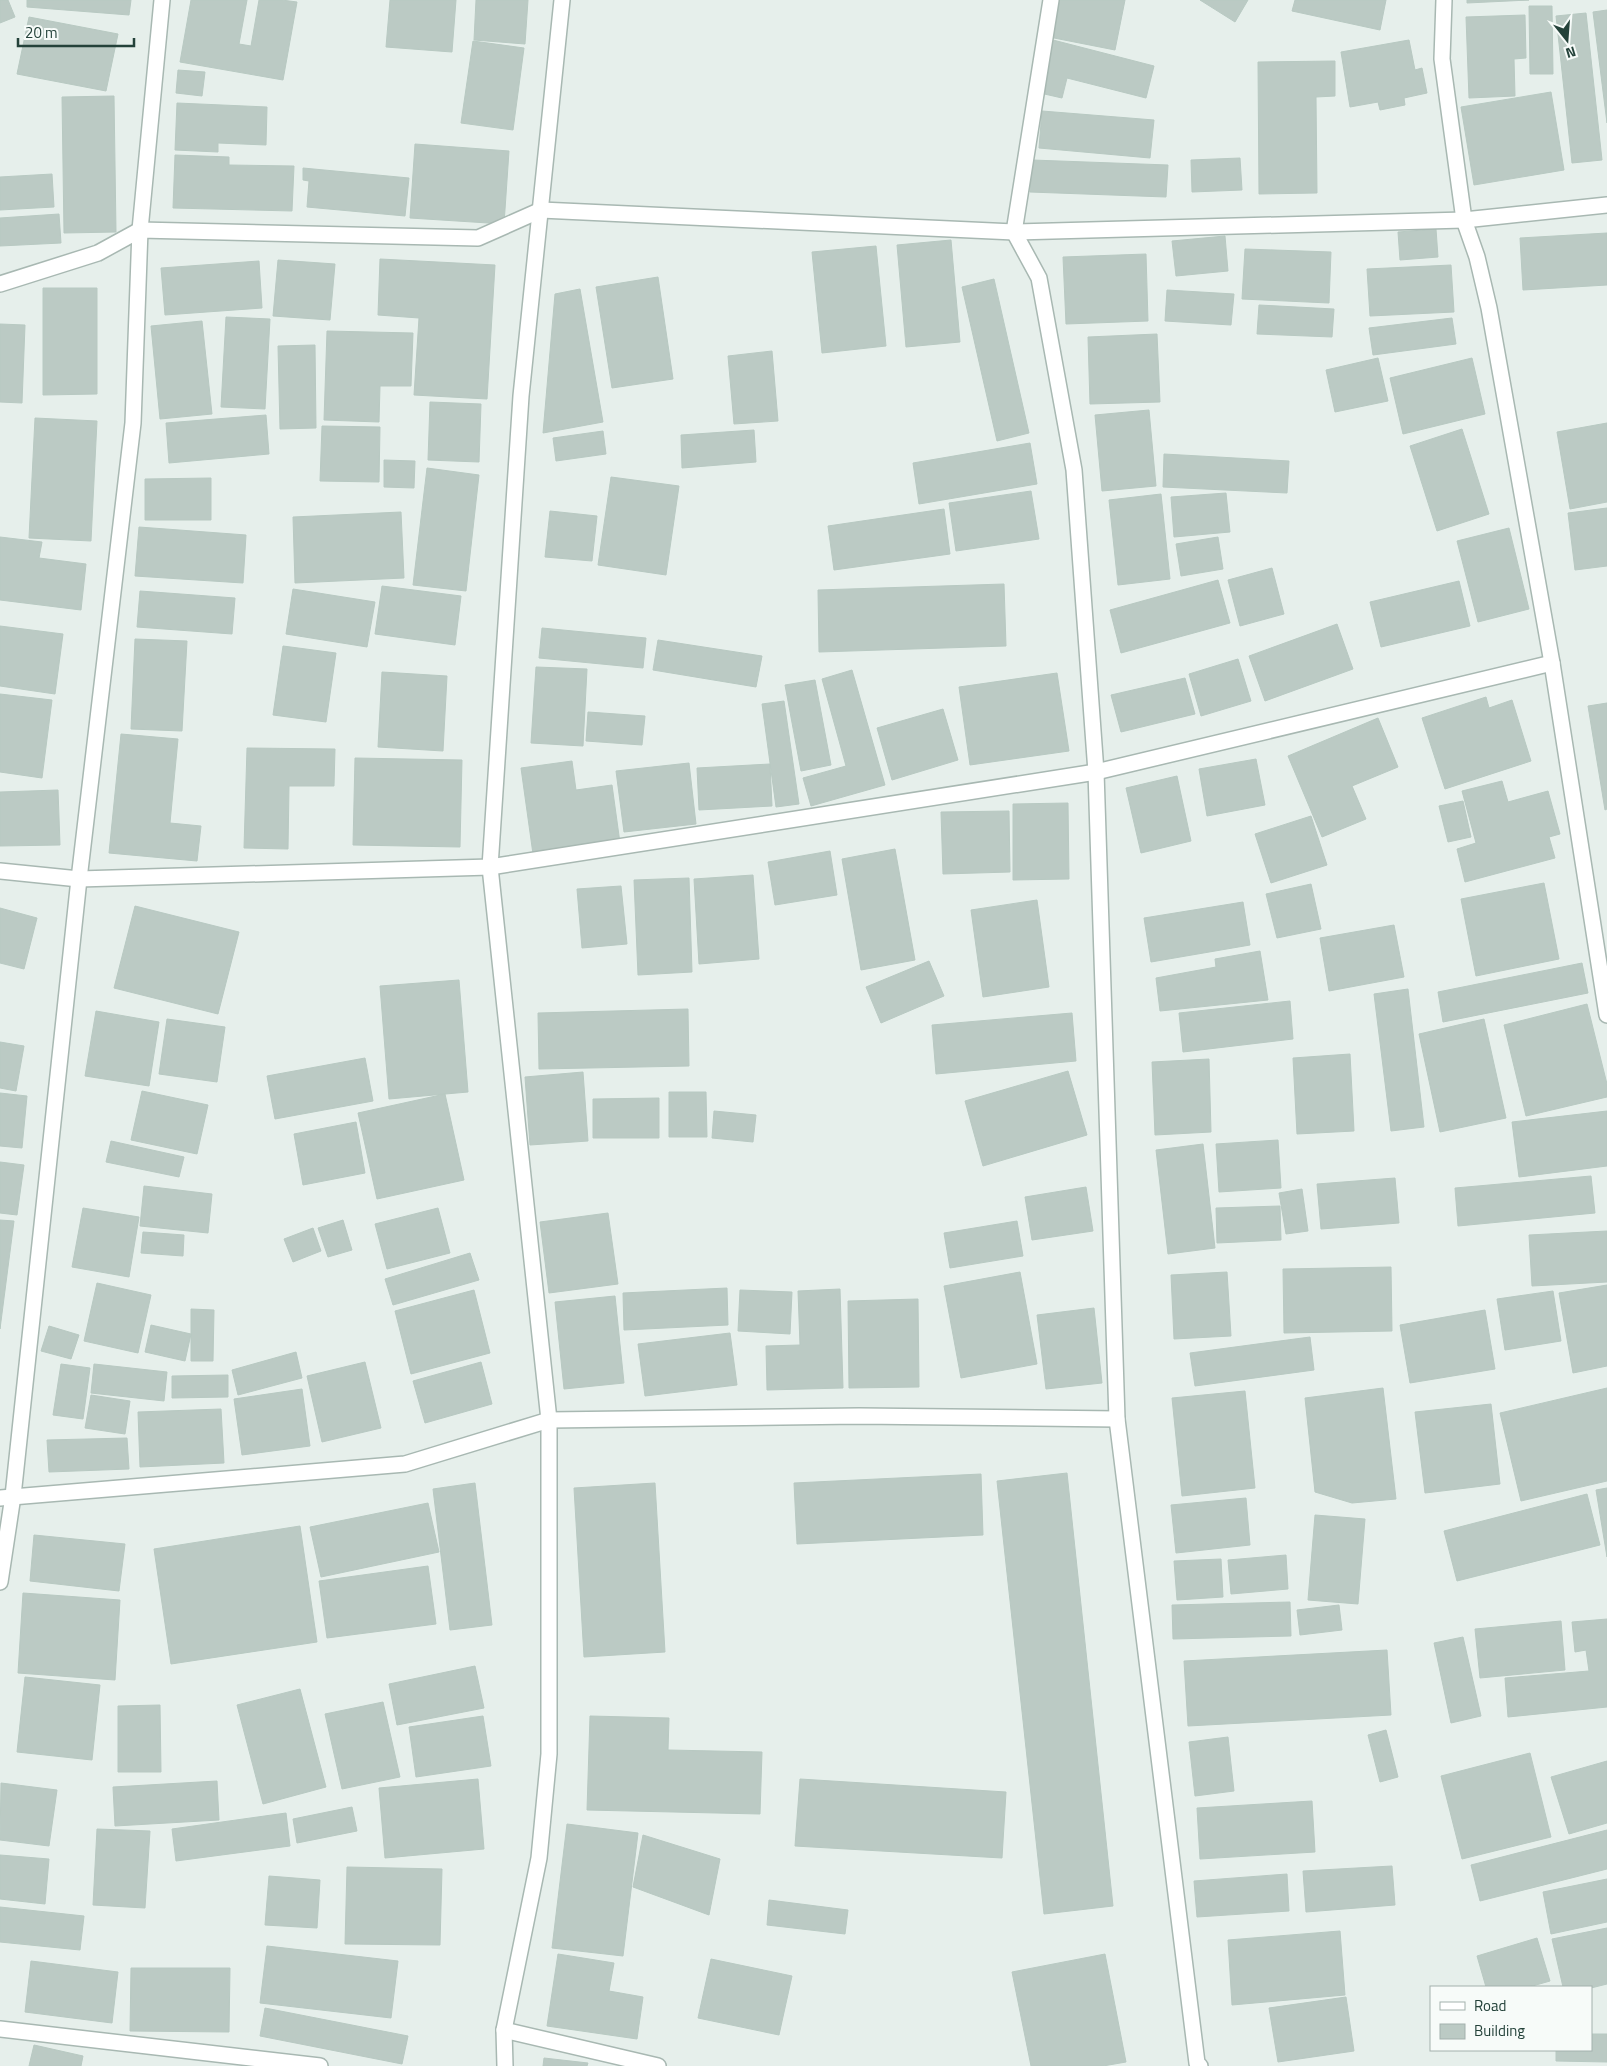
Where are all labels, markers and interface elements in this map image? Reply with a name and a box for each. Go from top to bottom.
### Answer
scale bar [18,15,134,47]
north arrow [1542,15,1592,65]
text: 20 m [25,21,58,44]
text: N [1563,41,1579,64]
legend [1430,1986,1592,2051]
text: Road [1474,1994,1506,2017]
text: Building [1474,2019,1525,2042]

